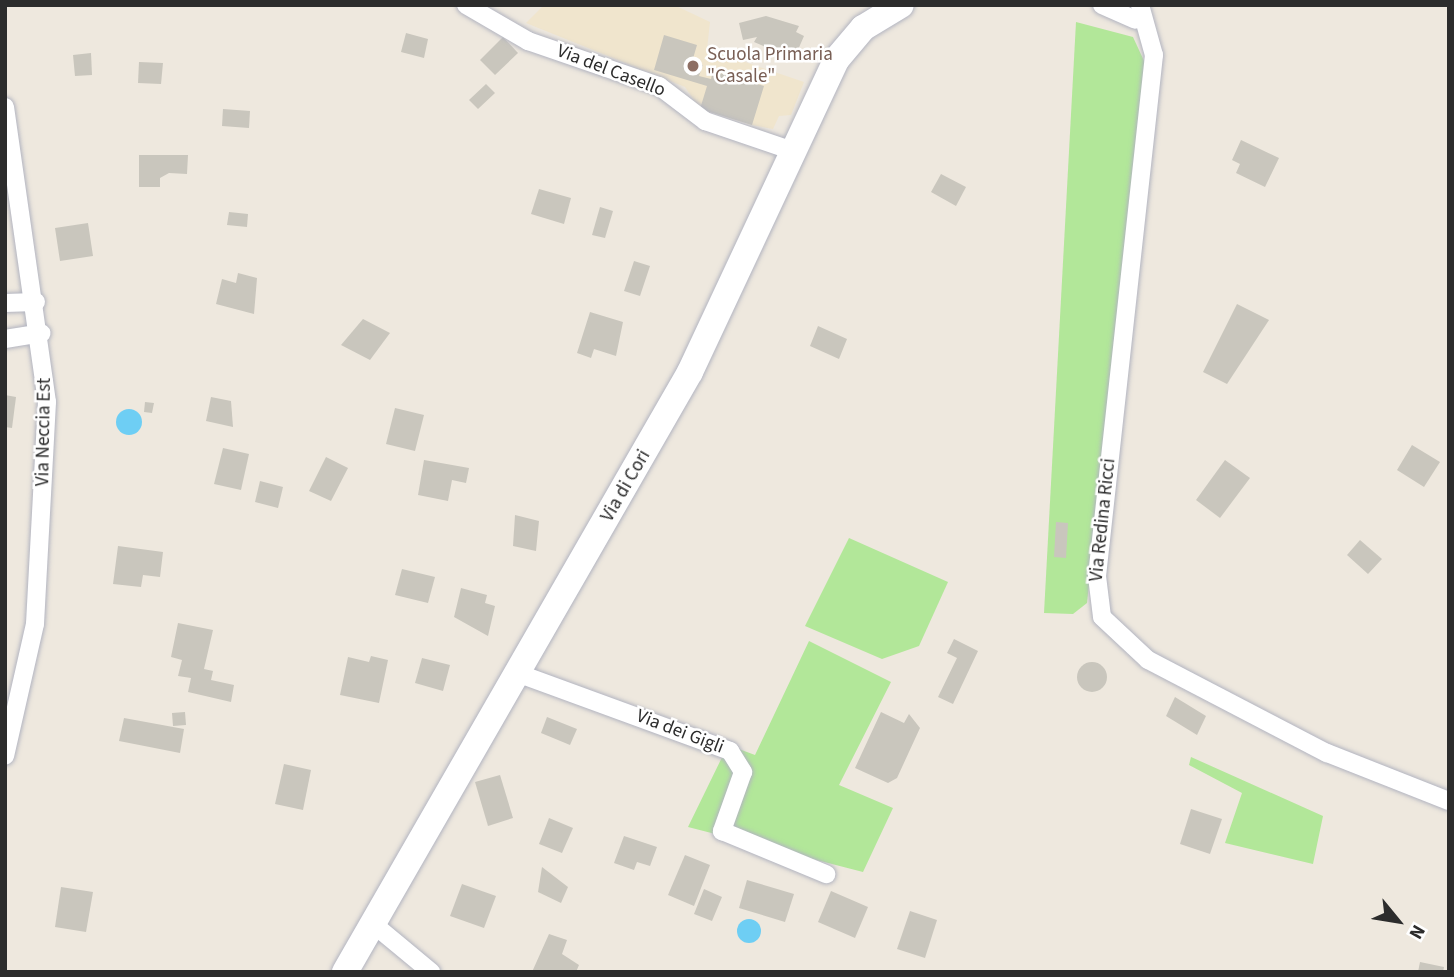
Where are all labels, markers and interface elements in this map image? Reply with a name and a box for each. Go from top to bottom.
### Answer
street label: Via del Casello [554,40,668,102]
place label: Scuola Primaria "Casale" [707,44,833,88]
marker: Scuola Primaria "Casale" [685,58,701,74]
street label: Via Neccia Est [32,378,56,486]
street label: Via di Cori [596,446,656,526]
street label: Via Redina Ricci [1085,457,1121,583]
street label: Via dei Gigli [633,705,727,759]
north arrow [1363,886,1433,956]
text: N [1402,920,1431,944]

